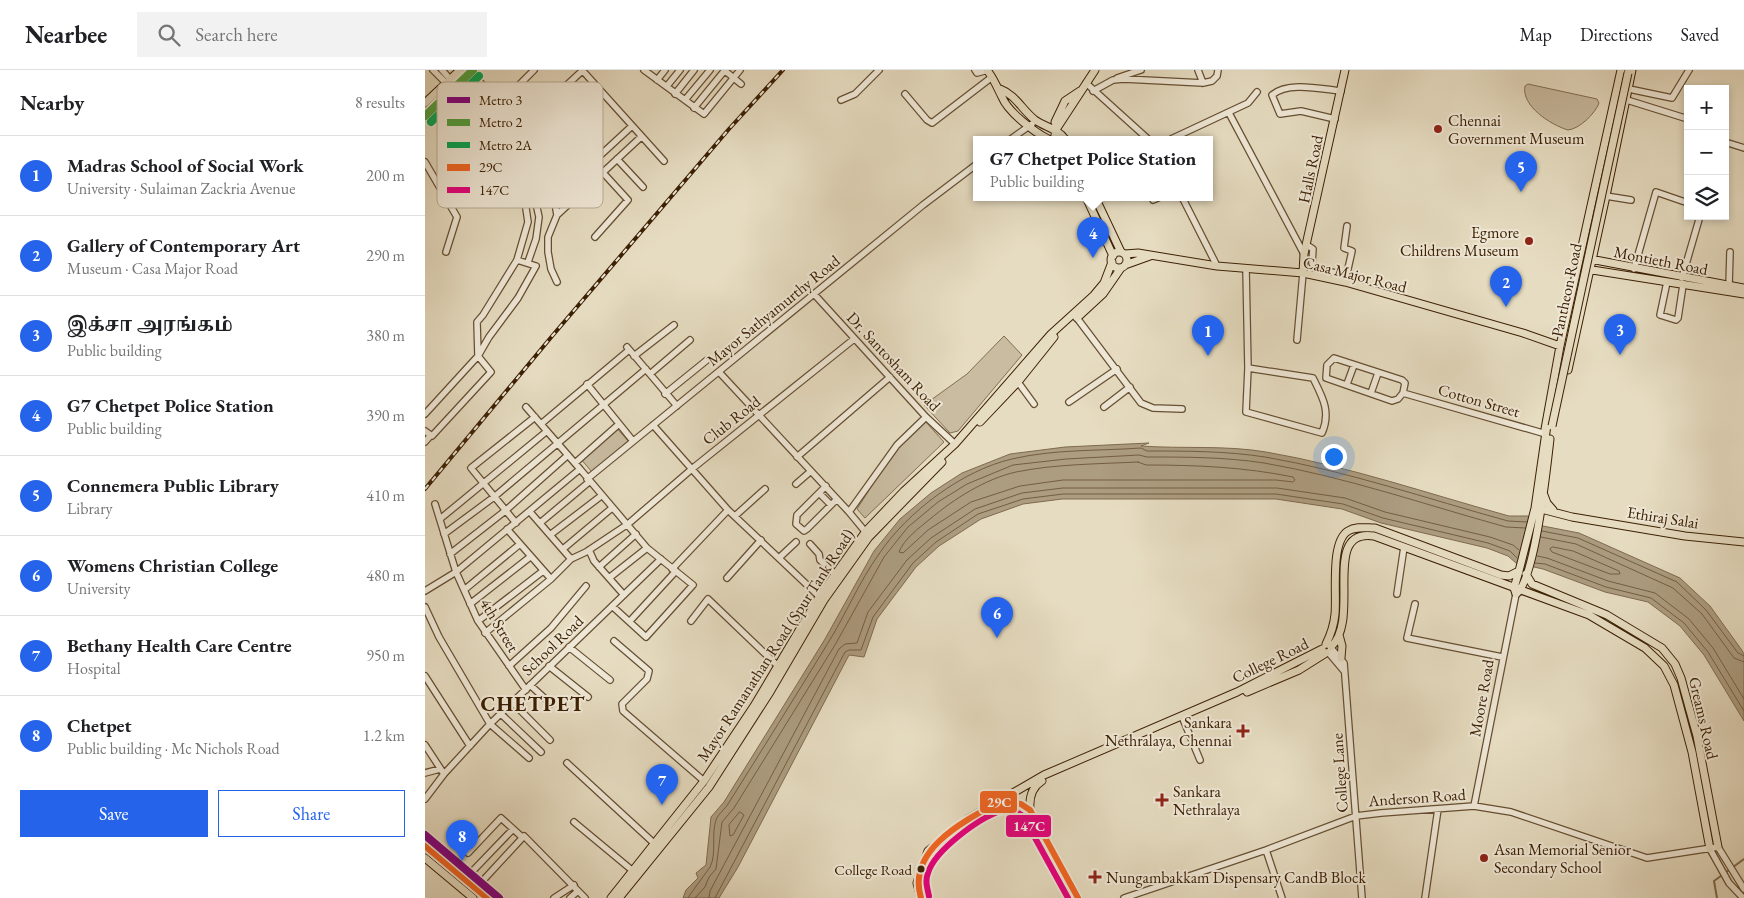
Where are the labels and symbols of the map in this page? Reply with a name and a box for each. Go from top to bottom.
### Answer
legend [437,82,603,208]
text: Metro 3 [479,91,523,109]
place label: Chennai Government Museum [1448,110,1585,149]
text: Metro 2 [479,113,523,131]
marker: Chennai Government Museum [1432,123,1444,135]
street label: Halls Road [1293,132,1328,205]
text: Metro 2A [479,136,532,154]
pin: 5 [1505,151,1537,192]
text: 29C [479,158,502,176]
text: 147C [479,181,509,199]
pin: 4 [1077,217,1109,258]
place label: Egmore Childrens Museum [1400,222,1520,261]
marker: Egmore Childrens Museum [1523,235,1535,247]
street label: Pantheon Road [1546,240,1587,339]
street label: Montieth Road [1612,241,1711,280]
street label: Mayor Sathyamurthy Road [702,250,845,371]
street label: Casa Major Road [1301,251,1410,298]
pin: 2 [1490,266,1522,307]
street label: Dr. Santosham Road [842,307,946,416]
pin: 3 [1604,314,1636,355]
pin: 1 [1192,315,1224,356]
street label: Cotton Street [1436,379,1522,422]
street label: Club Road [698,390,765,450]
your location [1321,444,1347,470]
street label: Ethiraj Salai [1626,501,1700,534]
street label: Mayor Ramanathan Road (Spur Tank Road) [692,525,859,766]
street label: 4th Street [475,594,524,656]
pin: 6 [981,597,1013,638]
street label: School Road [517,610,588,680]
street label: College Road [1228,632,1313,688]
street label: Moore Road [1464,657,1499,738]
street label: Greams Road [1684,675,1723,762]
district label: CHETPET [481,690,585,717]
place label: Sankara Nethralaya, Chennai [1105,712,1233,751]
marker: Sankara Nethralaya, Chennai [1236,724,1250,738]
street label: College Lane [1326,732,1353,813]
pin: 7 [646,764,678,805]
place label: Sankara Nethralaya [1173,781,1241,820]
street label: Anderson Road [1367,784,1467,811]
line badge: 29C [979,790,1018,814]
text: 29C [987,793,1011,811]
marker: Sankara Nethralaya [1155,793,1169,807]
line badge: 147C [1005,814,1052,838]
text: 147C [1013,817,1045,835]
pin: 8 [446,820,478,861]
place label: Asan Memorial Senior Secondary School [1493,839,1632,878]
marker: Asan Memorial Senior Secondary School [1478,852,1490,864]
place label: College Road [834,860,912,879]
marker: College Road [916,864,926,874]
place label: Nungambakkam Dispensary CandB Block [1106,867,1366,888]
marker: Nungambakkam Dispensary CandB Block [1088,870,1102,884]

